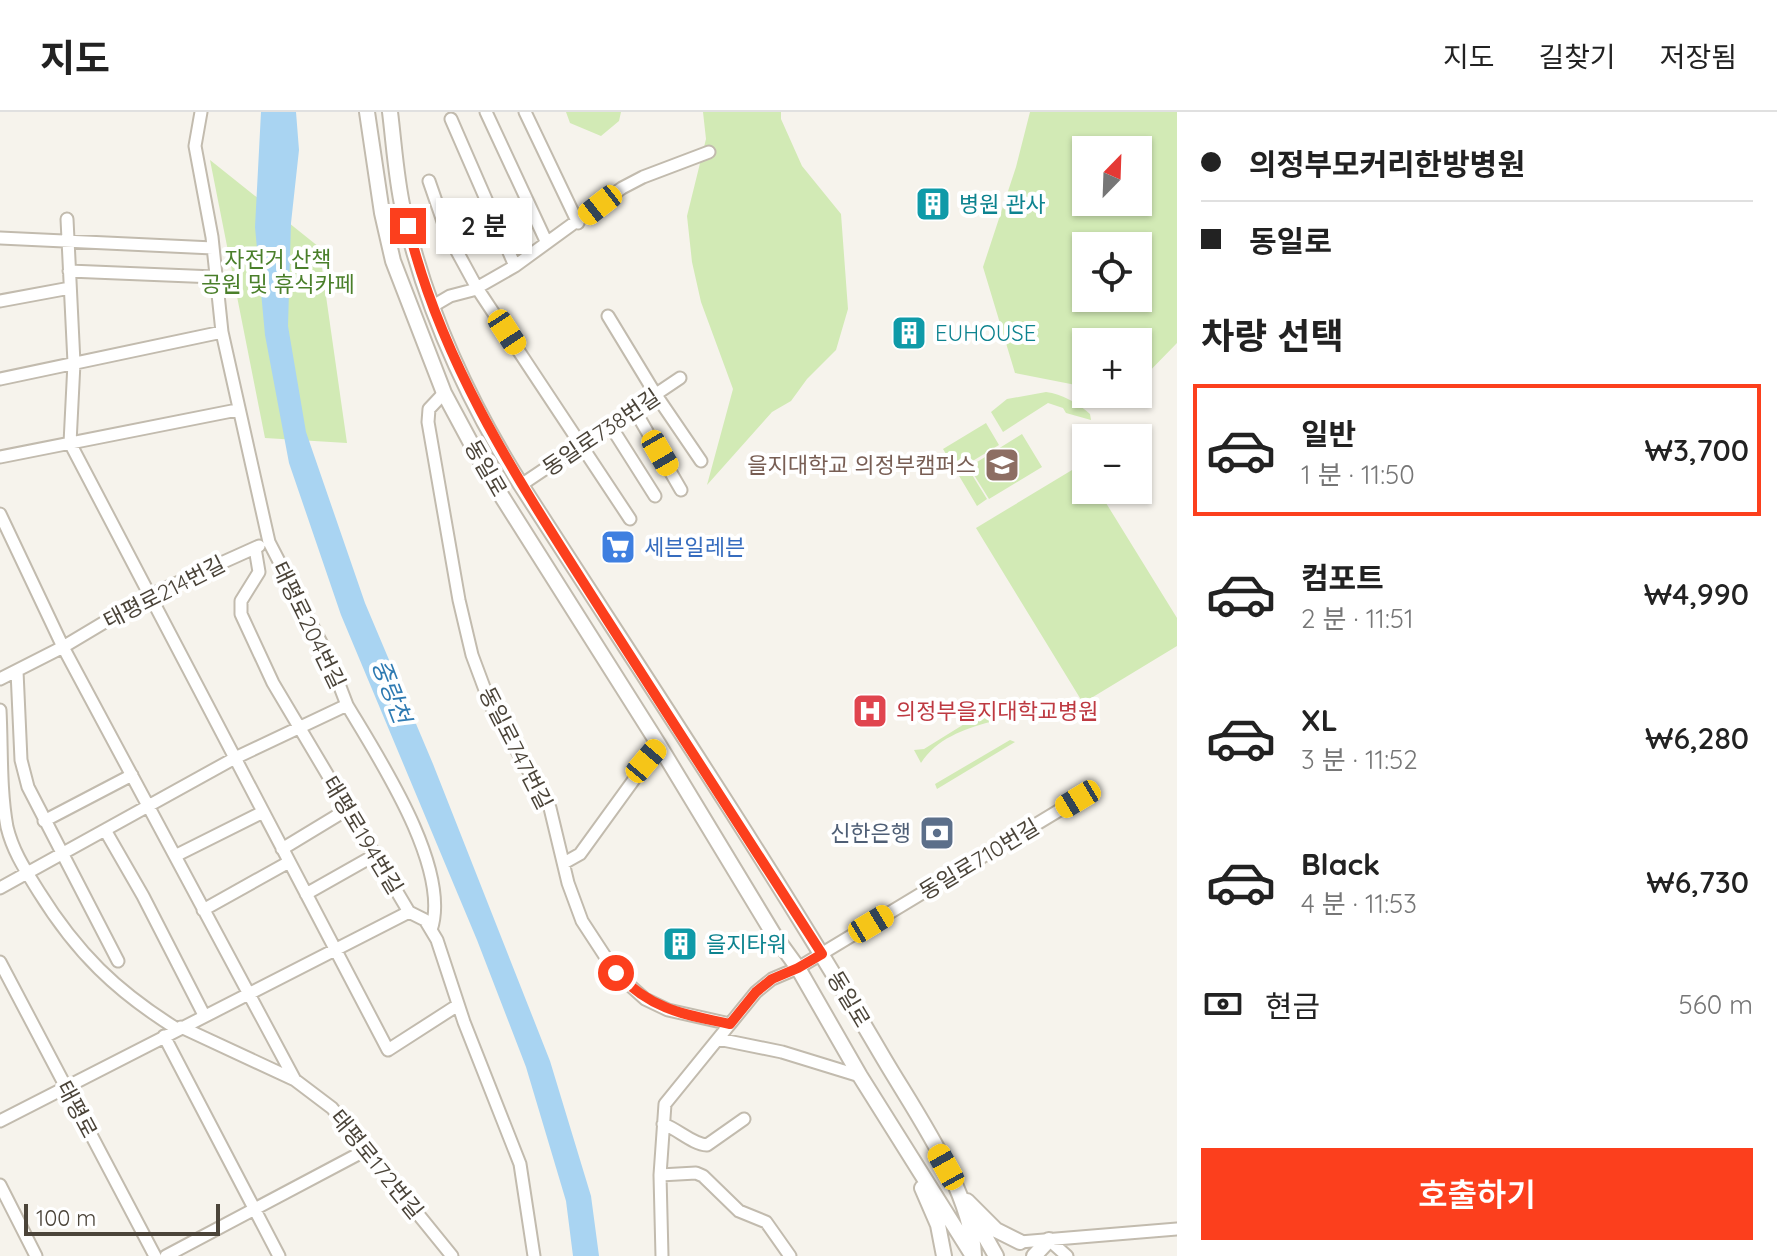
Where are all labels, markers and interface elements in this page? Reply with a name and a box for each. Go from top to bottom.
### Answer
text: 지도 [40,34,110,82]
text: 지도 [1443,39,1494,74]
text: 길찾기 [1538,39,1616,74]
text: 저장됨 [1660,39,1737,74]
north arrow [1072,136,1152,216]
map controls [1072,136,1152,504]
text: 의정부모커리한방병원 [1249,145,1525,183]
car [574,181,626,229]
building icon: 병원 관사 [914,185,952,223]
place label: 병원 관사 [959,190,1046,218]
callout: 2 분 [436,198,532,254]
route end [390,208,426,244]
text: 2 분 [461,209,507,242]
text: 동일로 [1249,222,1332,260]
button: locate [1072,232,1152,312]
park label: 자전거 산책 공원 및 휴식카페 [201,245,355,298]
car [484,305,530,359]
text: 차량 선택 [1201,313,1344,358]
building icon: EUHOUSE [890,314,928,352]
place label: EUHOUSE [935,319,1036,347]
button: + [1072,328,1152,408]
street label: 동일로738번길 [537,382,665,482]
icon: car [1205,414,1277,486]
text: 일반 [1301,415,1356,453]
button: − [1072,424,1152,504]
car [638,426,682,480]
text: ₩3,700 [1644,431,1749,469]
street label: 동일로 [459,435,513,501]
school or university icon: 을지대학교 의정부캠퍼스 [983,446,1021,484]
place label: 을지대학교 의정부캠퍼스 [747,451,976,479]
text: 1 분 · 11:50 [1301,458,1415,491]
supermarket icon: 세븐일레븐 [599,528,637,566]
place label: 세븐일레븐 [644,533,745,561]
street label: 태평로214번길 [98,549,230,635]
street label: 태평로204번길 [266,557,352,693]
icon: car [1205,558,1277,630]
text: 컴포트 [1301,559,1384,597]
text: ₩4,990 [1644,575,1749,613]
text: 2 분 · 11:51 [1301,602,1414,635]
water label: 중랑천 [366,655,419,730]
street label: 동일로747번길 [473,682,559,814]
hospital icon: 의정부을지대학교병원 [851,692,889,730]
place label: 의정부을지대학교병원 [896,697,1098,725]
text: XL [1301,701,1338,739]
icon: car [1205,702,1277,774]
text: ₩6,280 [1645,719,1749,757]
car [621,735,671,787]
text: 3 분 · 11:52 [1301,743,1418,776]
street label: 태평로194번길 [317,771,409,899]
car [1051,776,1105,822]
street label: 동일로710번길 [914,812,1044,906]
bank icon: 신한은행 [918,814,956,852]
place label: 신한은행 [830,819,911,847]
text: Black [1301,845,1380,883]
icon: car [1205,846,1277,918]
text: ₩6,730 [1646,863,1749,901]
text: 4 분 · 11:53 [1301,887,1417,920]
car [844,901,898,947]
building icon: 을지타워 [661,925,699,963]
place label: 을지타워 [706,930,787,958]
route start [598,955,634,991]
street label: 동일로 [821,966,877,1032]
icon: cash [1201,982,1245,1026]
text: 현금 [1265,987,1320,1025]
text: 560 m [1679,988,1753,1021]
street label: 태평로 [50,1076,104,1142]
street label: 태평로172번길 [324,1104,430,1224]
car [924,1140,968,1194]
button: 호출하기 [1201,1148,1753,1240]
scale bar [24,1200,220,1236]
text: 100 m [36,1204,96,1232]

